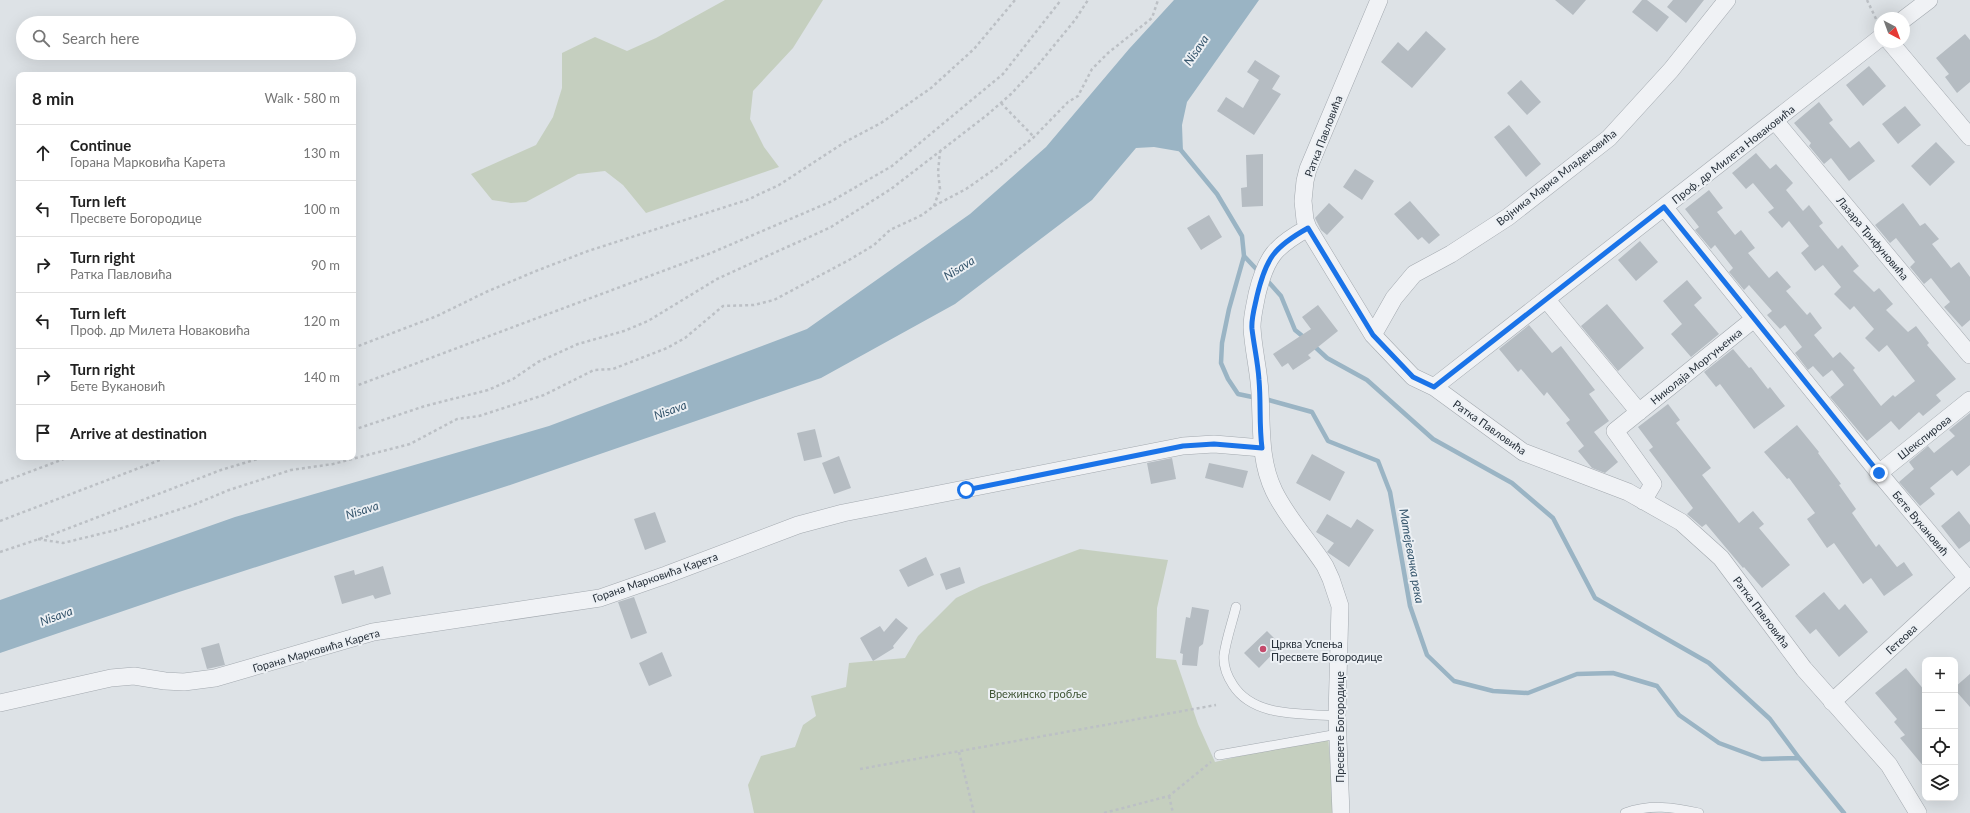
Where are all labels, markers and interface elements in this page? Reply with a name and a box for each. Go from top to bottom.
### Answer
north arrow [1874,12,1910,48]
search box [16,16,356,60]
icon: search [30,27,52,49]
text: Search here [62,29,139,47]
water label: Nisava [1180,32,1212,68]
text: 8 min [32,88,74,109]
text: Walk · 580 m [264,90,340,106]
street label: Ратка Павловића [1301,93,1345,179]
street label: Проф. др Милета Новаковића [1669,102,1797,206]
street label: Војника Марка Младеновића [1494,126,1618,228]
text: Continue [70,136,131,154]
icon: ahead [32,142,54,164]
text: 130 m [303,145,340,161]
text: Горана Марковића Карета [70,154,226,170]
text: Turn left [70,192,126,210]
street label: Лазара Трифуновића [1834,193,1912,282]
icon: left [32,198,54,220]
text: 100 m [303,201,340,217]
text: Пресвете Богородице [70,210,202,226]
text: Turn right [70,248,135,266]
water label: Nisava [941,253,977,283]
icon: right [32,254,54,276]
text: 90 m [311,257,340,273]
text: Ратка Павловића [70,266,172,282]
text: Turn left [70,304,126,322]
icon: left [32,310,54,332]
text: 120 m [303,313,340,329]
text: Проф. др Милета Новаковића [70,322,250,338]
street label: Николаја Моргуњенка [1648,325,1744,407]
text: Turn right [70,360,135,378]
icon: right [32,366,54,388]
text: 140 m [303,369,340,385]
text: Бете Вукановић [70,378,165,394]
water label: Nisava [652,397,688,423]
street label: Ратка Павловића [1451,397,1529,457]
street label: Шекспирова [1895,412,1953,462]
icon: arrive [32,422,54,444]
text: Arrive at destination [70,424,207,442]
route end [1870,464,1888,482]
route start [957,481,975,499]
street label: Бете Вукановић [1890,488,1952,558]
water label: Nisava [344,498,380,522]
water label: Матејевачка река [1396,507,1428,605]
street label: Горана Марковића Карета [591,549,719,605]
street label: Ратка Павловића [1731,574,1793,650]
water label: Nisava [38,603,74,629]
street label: Гетеова [1883,621,1919,657]
street label: Горана Марковића Карета [251,626,381,674]
place label: Црква Успења Пресвете Богородице [1271,637,1383,663]
marker: Црква Успења Пресвете Богородице [1258,644,1268,654]
map controls [1922,657,1958,801]
button: + [1922,657,1958,693]
street label: Пресвете Богородице [1333,671,1346,783]
park label: Врежинско гробље [989,687,1087,700]
button: − [1922,693,1958,729]
button: locate [1922,729,1958,765]
button: layers [1922,765,1958,801]

